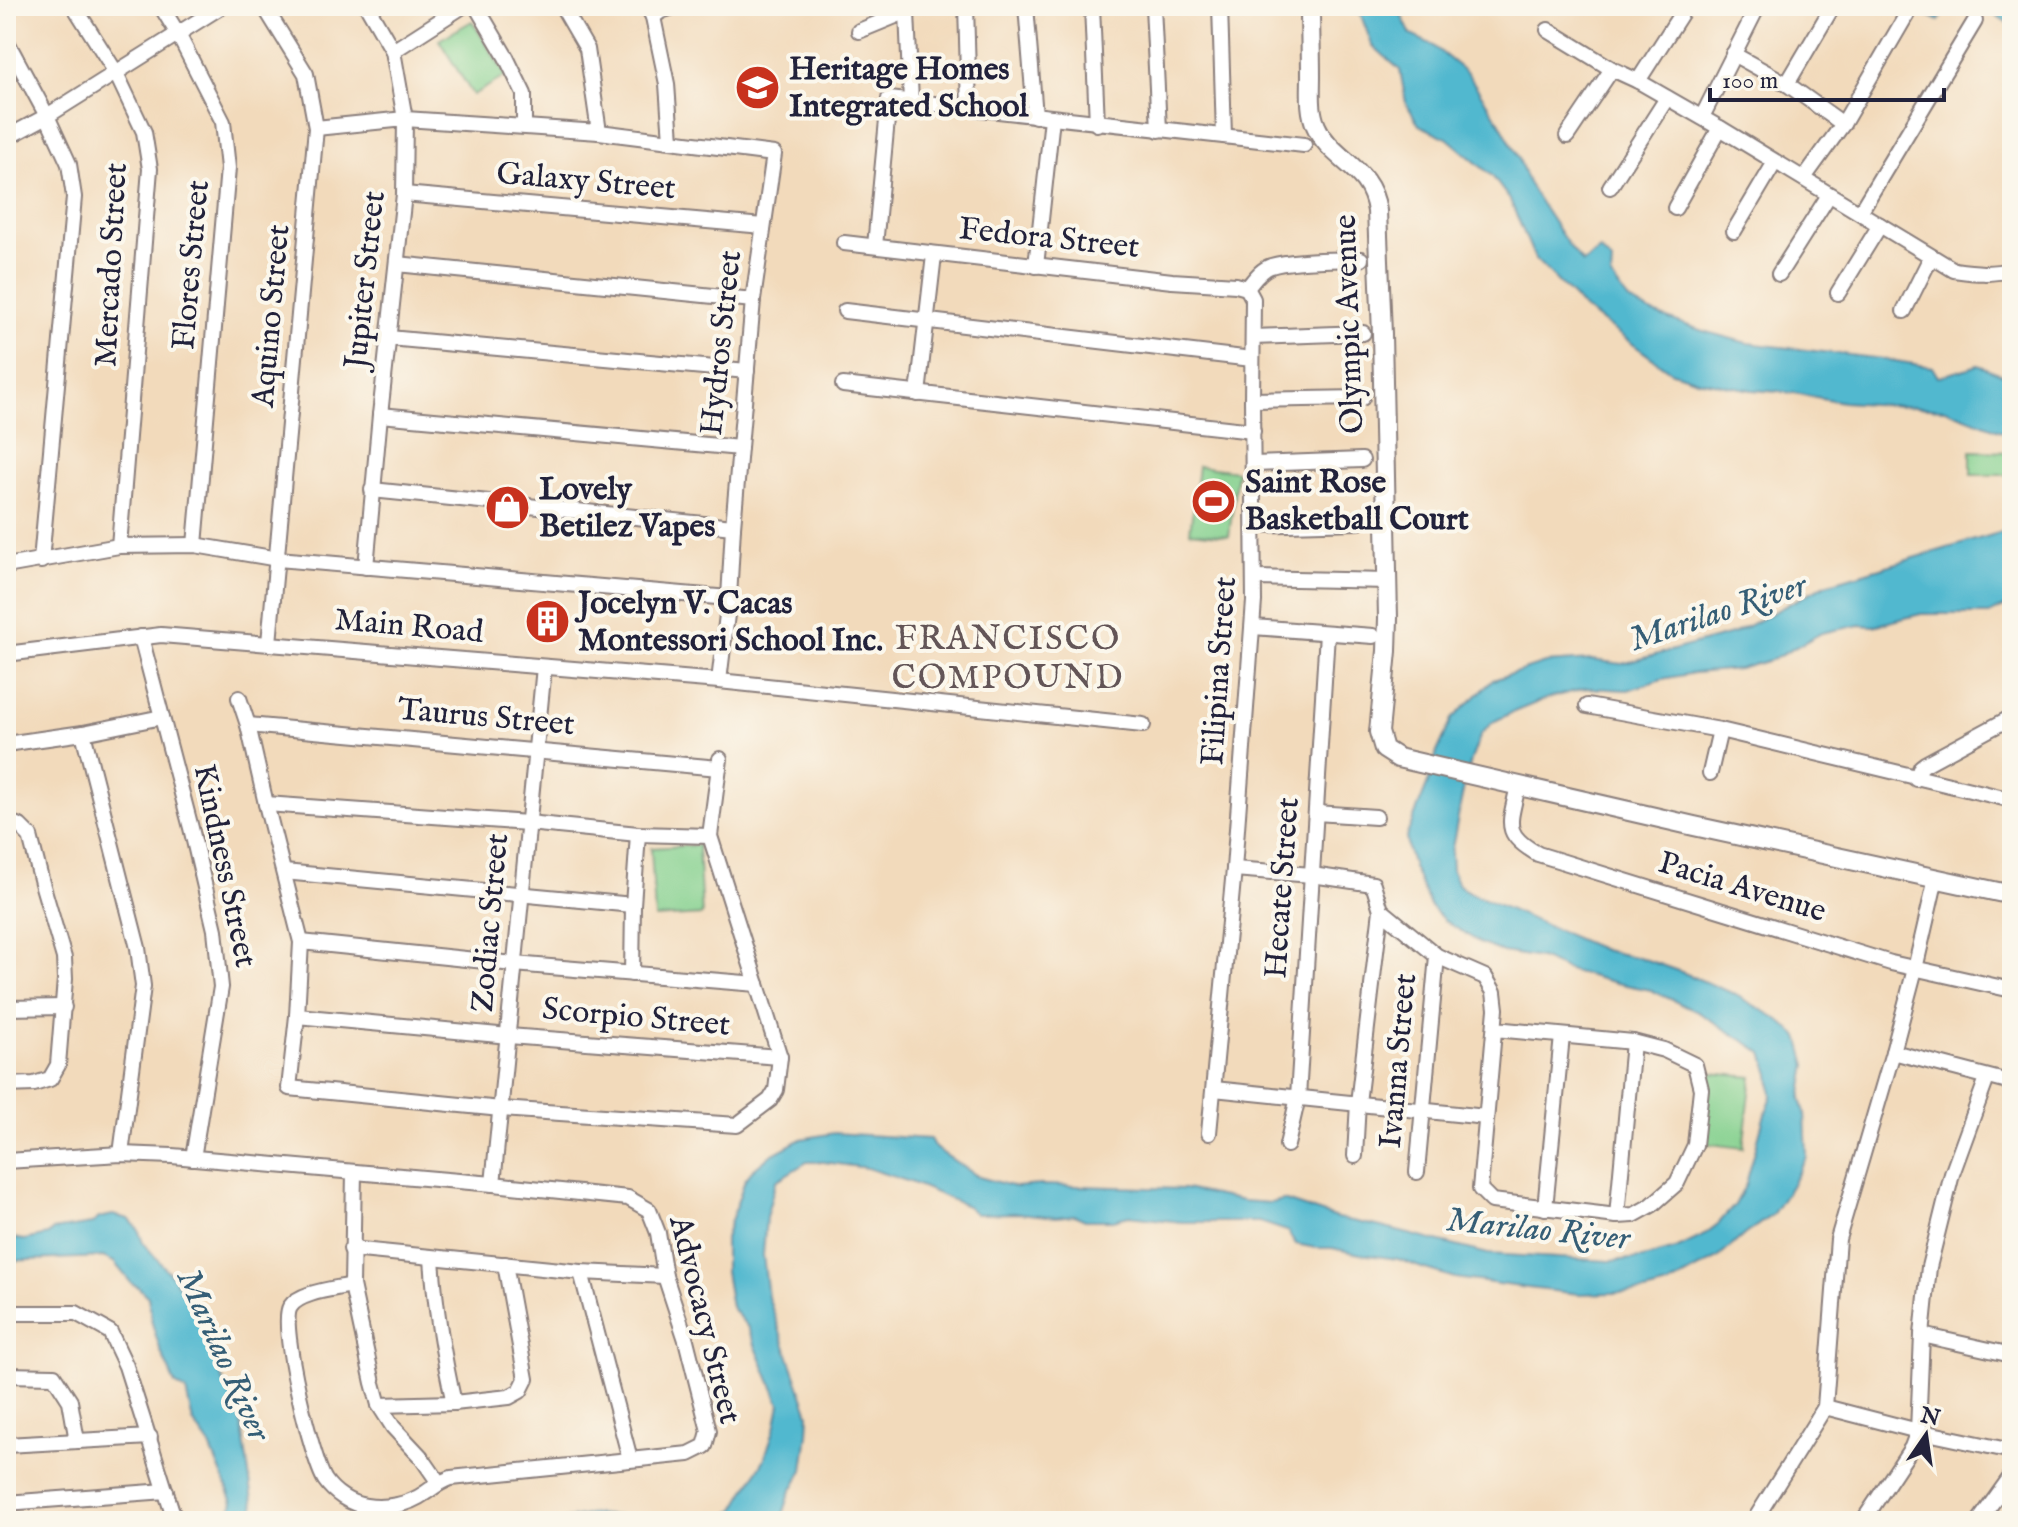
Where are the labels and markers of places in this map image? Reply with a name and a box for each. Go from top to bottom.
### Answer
place label: Heritage Homes Integrated School [789,50,1029,128]
school or university icon: Heritage Homes Integrated School [734,64,782,112]
place label: Saint Rose Basketball Court [1245,463,1469,541]
place label: Lovely Betilez Vapes [539,470,716,548]
sports icon: Saint Rose Basketball Court [1190,477,1238,525]
shop icon: Lovely Betilez Vapes [484,484,532,532]
place label: Jocelyn V. Cacas Montessori School Inc. [574,584,883,662]
building icon: Jocelyn V. Cacas Montessori School Inc. [523,598,571,646]

